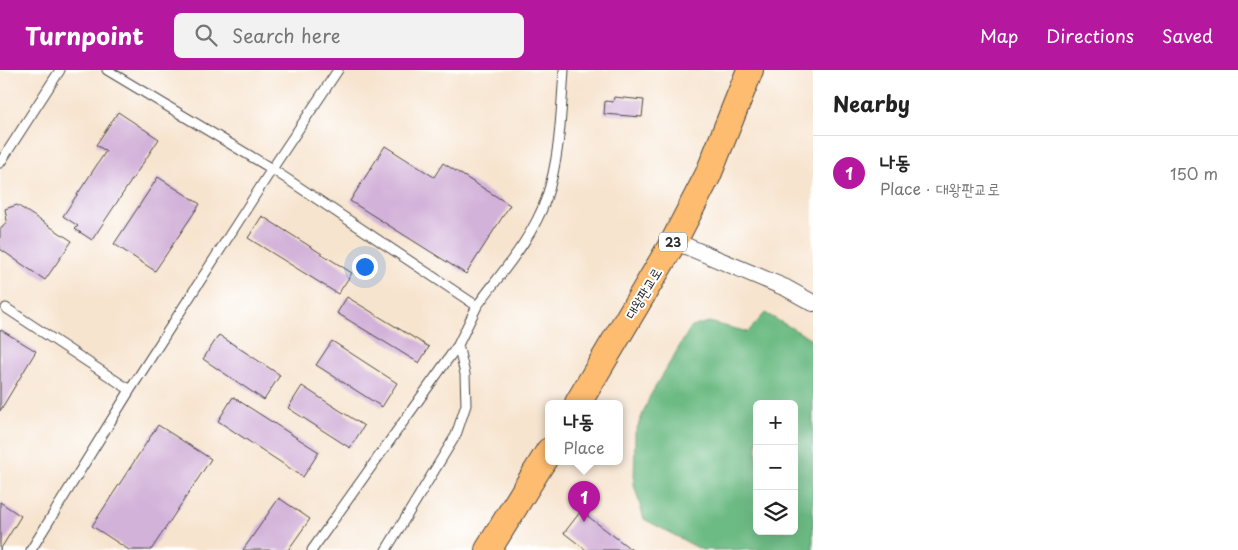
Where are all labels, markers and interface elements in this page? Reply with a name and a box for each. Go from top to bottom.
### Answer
search box [174,13,524,58]
text: Turnpoint [25,17,144,53]
icon: search [192,21,220,49]
text: Search here [232,21,341,49]
text: Map [980,22,1018,49]
text: Directions [1046,22,1134,49]
text: Saved [1162,22,1213,49]
text: Nearby [833,87,910,119]
text: 나동 [880,147,911,175]
text: 1 [845,161,853,185]
text: 150 m [1170,161,1218,185]
text: Place · 대왕판교로 [880,176,1000,200]
road number: 23 [659,232,687,252]
your location [352,254,378,280]
street label: 대왕판교로 [619,263,667,323]
popup [545,400,623,465]
map controls [753,400,798,535]
button: + [753,400,798,445]
text: 나동 [564,406,594,434]
text: Place [564,435,604,459]
button: − [753,445,798,490]
pin: 1 [568,481,600,522]
button: layers [753,490,798,535]

